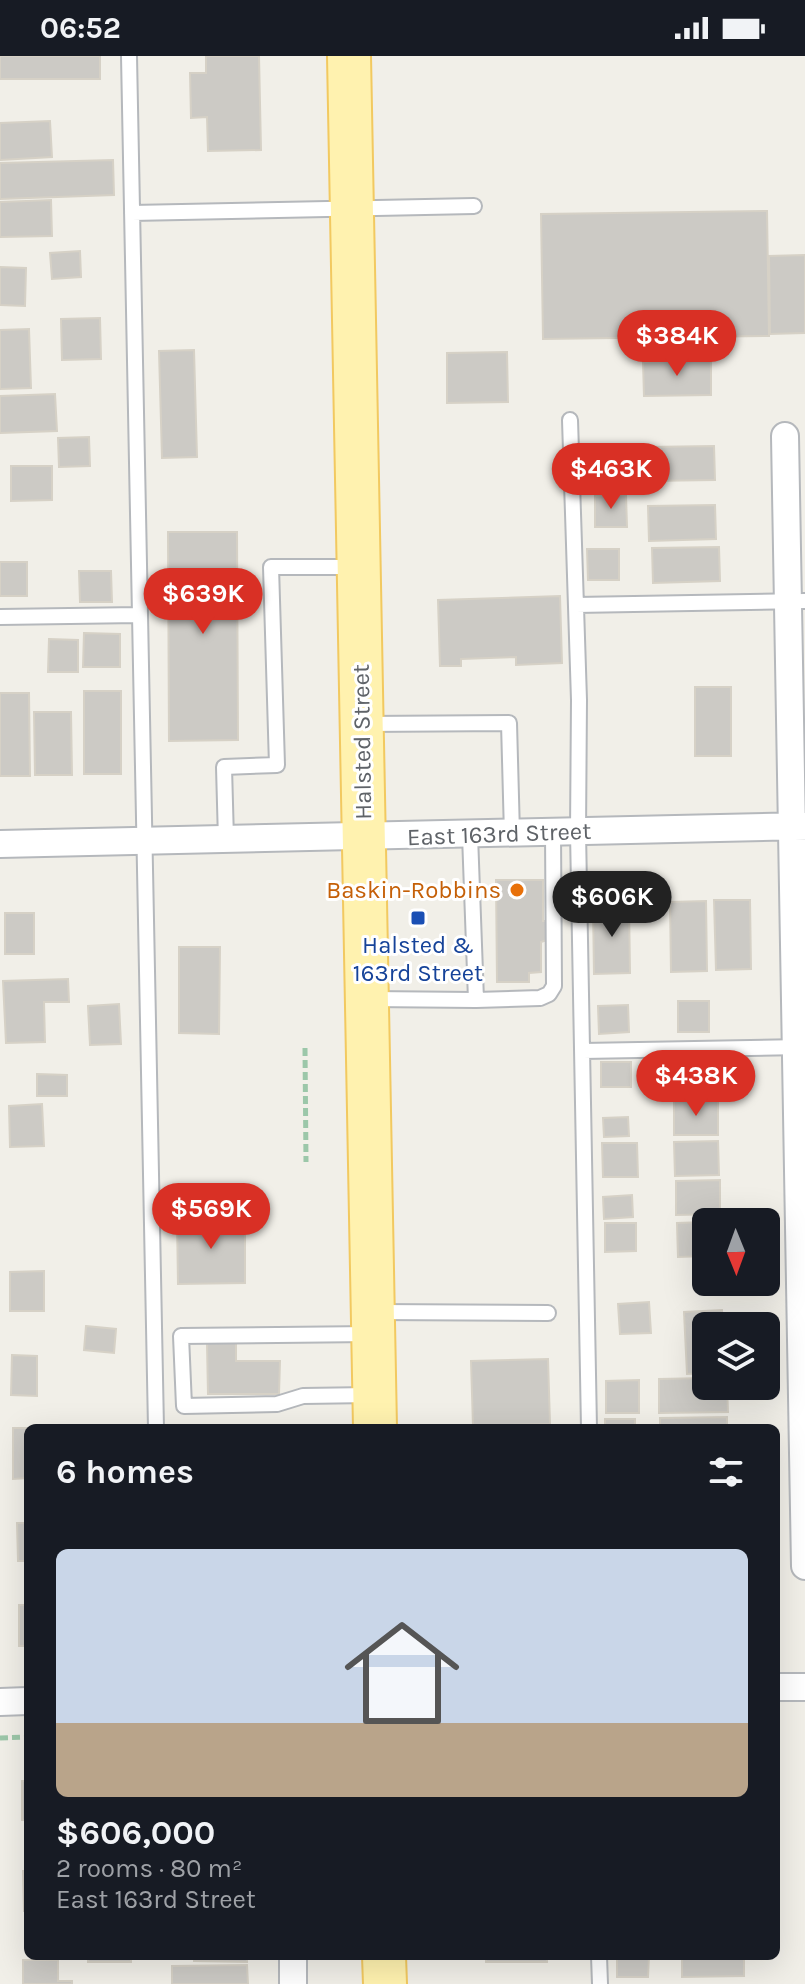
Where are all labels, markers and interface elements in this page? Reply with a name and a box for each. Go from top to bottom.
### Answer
text: 06:52 [40,10,121,46]
pin: $384K [621,310,733,378]
text: $384K [635,320,719,351]
pin: $463K [555,443,667,511]
text: $463K [570,453,652,484]
pin: $639K [147,568,259,636]
text: $639K [162,578,244,609]
street label: Halsted Street [347,664,377,820]
street label: East 163rd Street [406,817,592,851]
pin: $606K [556,871,668,939]
place label: Baskin-Robbins [326,876,501,904]
marker: Baskin-Robbins [508,881,526,899]
text: $606K [571,881,653,912]
marker: Halsted & 163rd Street [409,909,427,927]
place label: Halsted & 163rd Street [353,931,483,987]
pin: $438K [640,1050,752,1118]
text: $438K [654,1060,738,1091]
pin: $569K [155,1183,267,1251]
text: $569K [170,1193,252,1224]
north arrow [692,1208,780,1296]
map controls [692,1208,780,1400]
button: layers [692,1312,780,1400]
icon: filters [704,1450,748,1494]
text: 6 homes [56,1452,194,1492]
icon: home [330,1601,474,1745]
text: $606,000 [56,1813,215,1853]
text: 2 rooms · 80 m² [56,1853,242,1884]
text: East 163rd Street [56,1884,256,1915]

